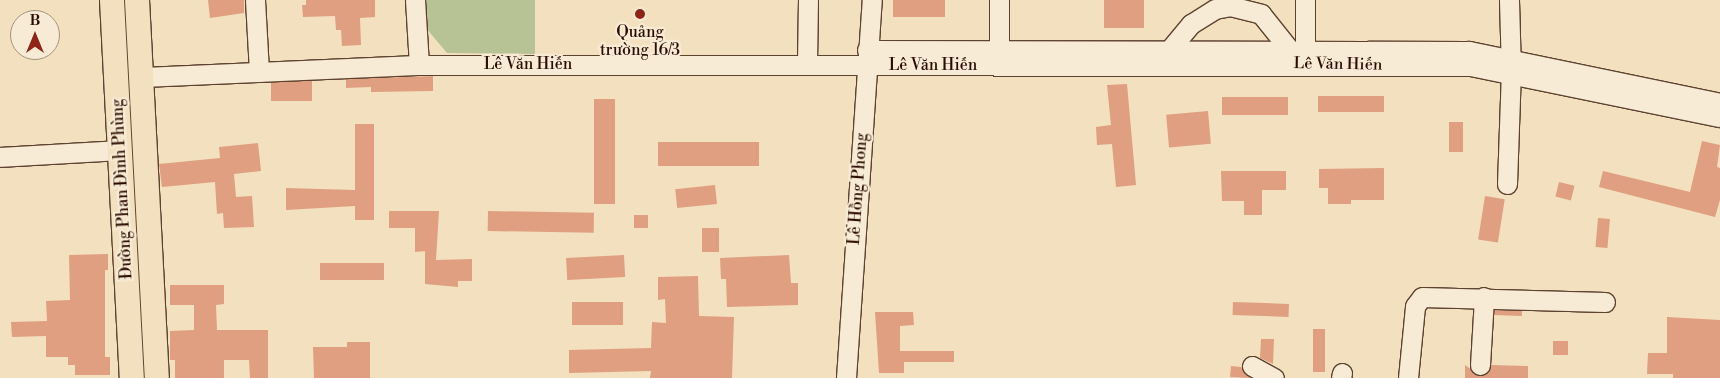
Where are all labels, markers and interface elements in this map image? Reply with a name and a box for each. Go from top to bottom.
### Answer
marker: Quảng trường 16/3 [634,8,646,20]
north arrow [10,10,60,60]
text: B [30,12,40,30]
place label: Quảng trường 16/3 [600,22,680,60]
street label: Lê Văn Hiến [484,54,572,74]
street label: Lê Văn Hiến [1293,54,1383,74]
street label: Lê Văn Hiến [889,55,977,75]
street label: Đường Phan Đình Phùng [108,98,136,280]
street label: Lê Hồng Phong [845,132,871,246]

